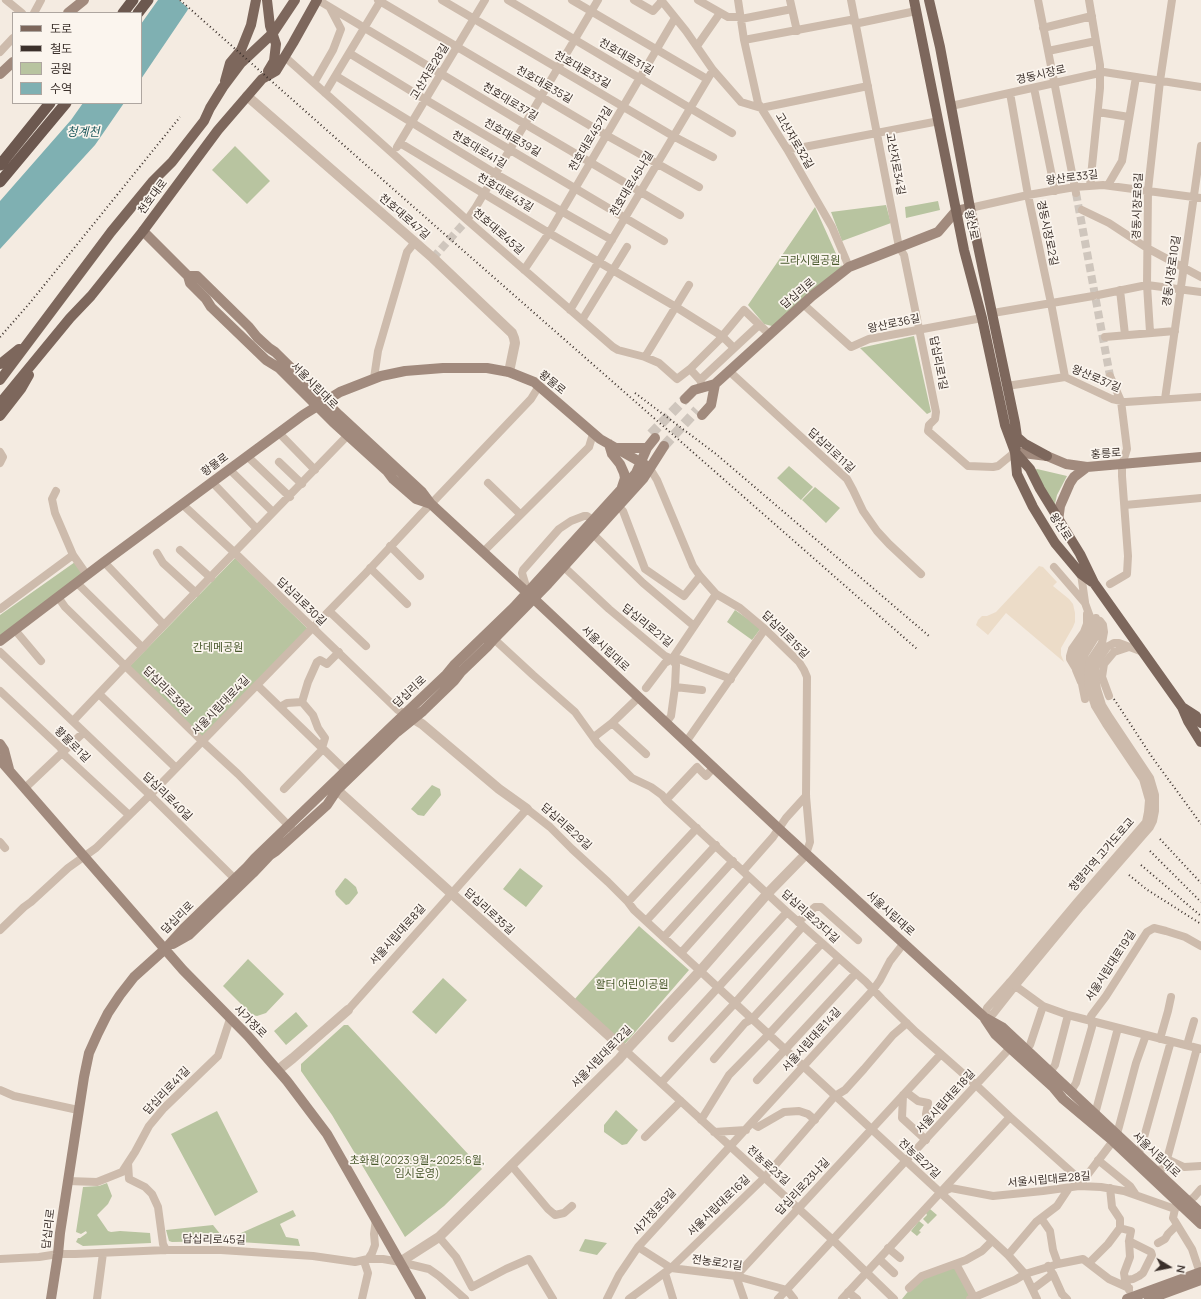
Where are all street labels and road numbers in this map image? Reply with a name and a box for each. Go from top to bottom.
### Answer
street label: 천호대로31길 [596,36,656,78]
street label: 고산자로28길 [408,41,452,103]
street label: 천호대로33길 [552,49,612,91]
street label: 경동시장로 [1015,63,1067,87]
street label: 천호대로35길 [513,64,575,106]
street label: 천호대로37길 [480,80,540,124]
street label: 천호대로45가길 [566,104,616,174]
street label: 고산자로32길 [772,111,816,171]
street label: 천호대로39길 [481,116,543,160]
street label: 천호대로41길 [449,129,509,171]
street label: 고산자로34길 [882,132,908,196]
street label: 천호대로45나길 [607,149,657,219]
street label: 왕산로33길 [1045,168,1099,188]
street label: 천호대로43길 [475,171,535,215]
street label: 경동시장로8길 [1130,172,1146,240]
street label: 천호대로 [136,177,170,217]
street label: 천호대로47길 [376,191,432,243]
street label: 경동시장로2길 [1034,199,1060,267]
street label: 천호대로45길 [470,206,526,258]
street label: 왕산로 [961,209,981,241]
street label: 경동시장로10길 [1160,235,1184,307]
street label: 답십리로 [778,276,818,312]
street label: 왕산로36길 [867,312,921,336]
street label: 답십리로1길 [926,335,950,391]
street label: 서울시립대로 [288,360,340,412]
street label: 왕산로37길 [1069,363,1123,395]
street label: 황물로 [536,368,568,398]
street label: 답십리로11길 [805,426,857,476]
street label: 홍릉로 [1090,446,1122,462]
street label: 황물로 [199,451,231,479]
street label: 왕산로 [1046,511,1074,543]
street label: 답십리로30길 [274,575,328,629]
street label: 답십리로21길 [619,602,675,650]
street label: 답십리로15길 [759,609,811,661]
street label: 서울시립대로 [578,623,632,675]
street label: 답십리로38길 [140,664,194,718]
street label: 답십리로 [391,673,429,711]
street label: 서울시립대로4길 [189,674,253,738]
street label: 황물로1길 [52,725,92,765]
street label: 답십리로40길 [139,770,195,824]
street label: 답십리로29길 [538,801,594,853]
street label: 청량리역 고가도로교 [1066,815,1138,895]
street label: 답십리로35길 [461,886,517,938]
street label: 답십리로23다길 [778,888,842,946]
street label: 서울시립대로 [863,889,917,939]
street label: 답십리로 [159,899,197,937]
street label: 서울시립대로8길 [367,902,429,968]
street label: 서울시립대로19길 [1083,928,1139,1004]
street label: 사가정로 [231,1003,269,1041]
street label: 서울시립대로14길 [780,1005,844,1075]
street label: 서울시립대로12길 [569,1023,635,1091]
street label: 답십리로41길 [141,1064,193,1118]
street label: 서울시립대로18길 [914,1067,978,1137]
street label: 서울시립대로 [1129,1129,1183,1181]
street label: 전농로27길 [895,1136,943,1182]
street label: 전농로23길 [744,1143,792,1189]
street label: 답십리로23나길 [773,1156,833,1218]
street label: 서울시립대로28길 [1007,1170,1091,1190]
street label: 서울시립대로16길 [685,1173,753,1239]
street label: 사가정로9길 [631,1186,679,1238]
street label: 답십리로 [40,1208,58,1250]
street label: 답십리로45길 [182,1233,246,1247]
street label: 전농로21길 [691,1253,743,1273]

